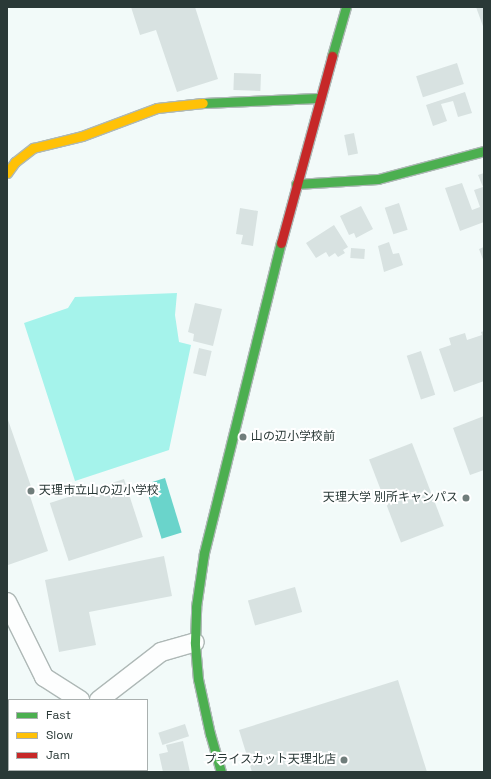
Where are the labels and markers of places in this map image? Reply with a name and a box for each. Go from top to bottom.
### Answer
place label: 山の辺小学校前 [251,430,335,444]
marker: 山の辺小学校前 [238,432,248,442]
place label: 天理市立山の辺小学校 [39,484,159,498]
marker: 天理市立山の辺小学校 [26,486,36,496]
place label: 天理大学 別所キャンパス [323,491,458,505]
marker: 天理大学 別所キャンパス [461,493,471,503]
place label: プライスカット天理北店 [204,753,336,767]
marker: プライスカット天理北店 [339,755,349,765]

